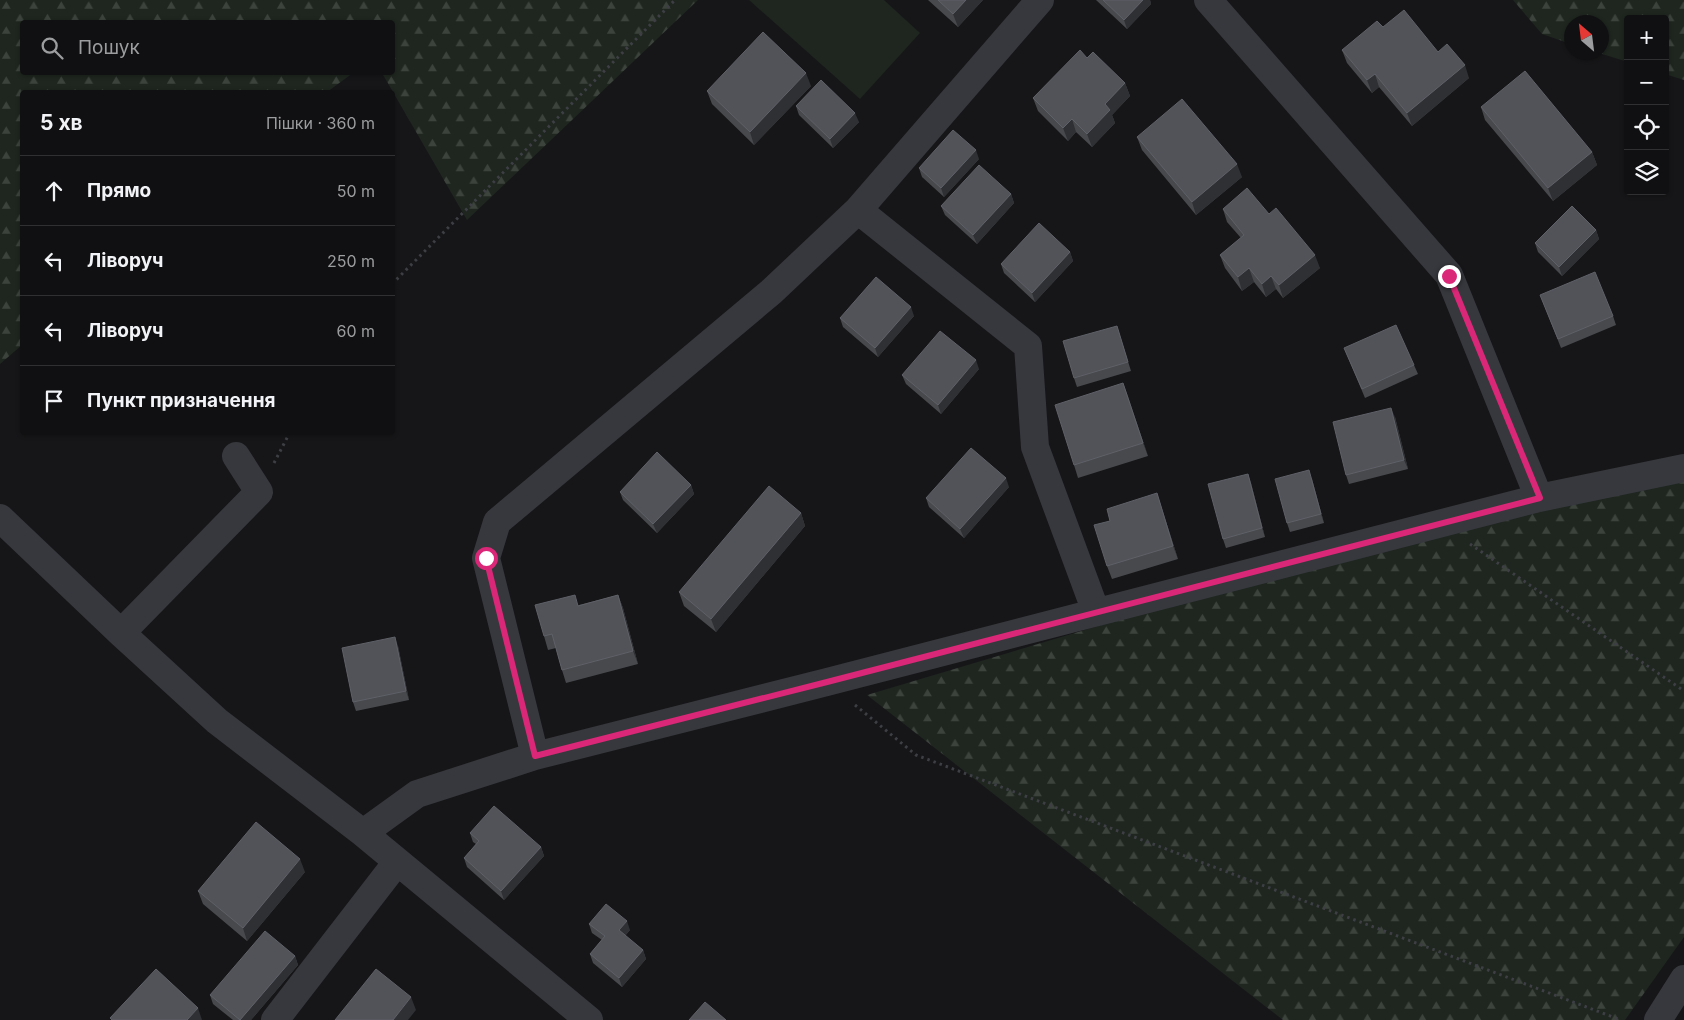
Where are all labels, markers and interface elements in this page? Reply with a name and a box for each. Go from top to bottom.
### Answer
north arrow [1564,15,1609,60]
map controls [1624,15,1669,195]
button: + [1624,15,1669,60]
search box [20,20,395,75]
icon: search [38,34,66,62]
text: Пошук [78,36,140,59]
button: − [1624,60,1669,105]
button: locate [1624,105,1669,150]
text: 5 хв [40,110,83,135]
text: Пішки · 360 m [266,113,375,133]
button: layers [1624,150,1669,195]
icon: ahead [40,177,68,205]
text: Прямо [87,179,151,202]
text: 50 m [337,181,375,201]
icon: left [40,247,68,275]
text: Ліворуч [87,249,163,272]
text: 250 m [327,251,375,271]
route end [1438,265,1461,288]
icon: left [40,317,68,345]
text: Ліворуч [87,319,163,342]
text: 60 m [336,321,375,341]
icon: arrive [40,387,68,415]
text: Пункт призначення [87,389,275,412]
route start [475,547,498,570]

